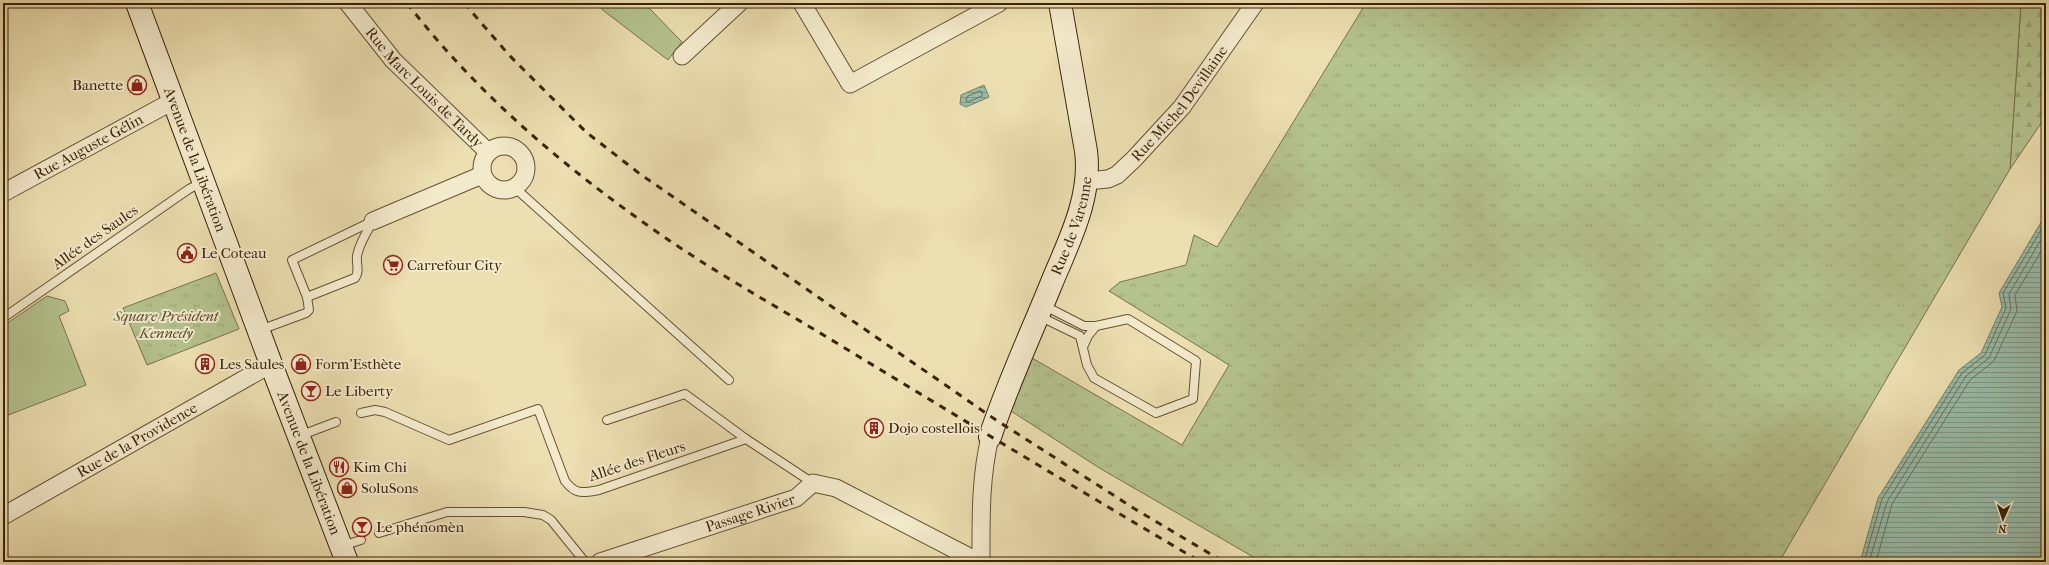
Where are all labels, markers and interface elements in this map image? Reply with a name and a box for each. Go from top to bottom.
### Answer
street label: Rue Marc Louis de Tardy [361,23,488,152]
street label: Rue Michel Devillaine [1127,42,1232,165]
shop icon: Banette [126,74,148,96]
place label: Banette [72,76,124,94]
street label: Avenue de la Libération [160,84,230,235]
street label: Rue Auguste Gélin [31,110,146,184]
street label: Rue de Varenne [1047,175,1096,278]
street label: Allée des Saules [48,201,142,274]
public building icon: Le Coteau [176,242,198,264]
place label: Le Coteau [201,244,267,262]
supermarket icon: Carrefour City [382,254,404,276]
place label: Carrefour City [407,256,503,274]
park label: Square Président Kennedy [113,307,220,342]
building icon: Les Saules [194,353,216,375]
shop icon: Form'Esthète [290,353,312,375]
place label: Les Saules [219,355,285,373]
place label: Form'Esthète [315,355,402,373]
bar icon: Le Liberty [300,380,322,402]
place label: Le Liberty [325,382,394,400]
street label: Avenue de la Libération [273,387,345,538]
street label: Rue de la Providence [74,398,201,481]
building icon: Dojo costellois [863,417,885,439]
place label: Dojo costellois [888,419,980,437]
street label: Allée des Fleurs [586,437,688,485]
restaurant icon: Kim Chi [328,456,350,478]
place label: Kim Chi [353,458,408,476]
shop icon: SoluSons [336,477,358,499]
place label: SoluSons [361,479,419,497]
street label: Passage Rivier [703,490,798,536]
north arrow [1983,499,2023,539]
bar icon: Le phénomèn [351,516,373,538]
place label: Le phénomèn [376,518,465,536]
text: N [1997,522,2007,535]

